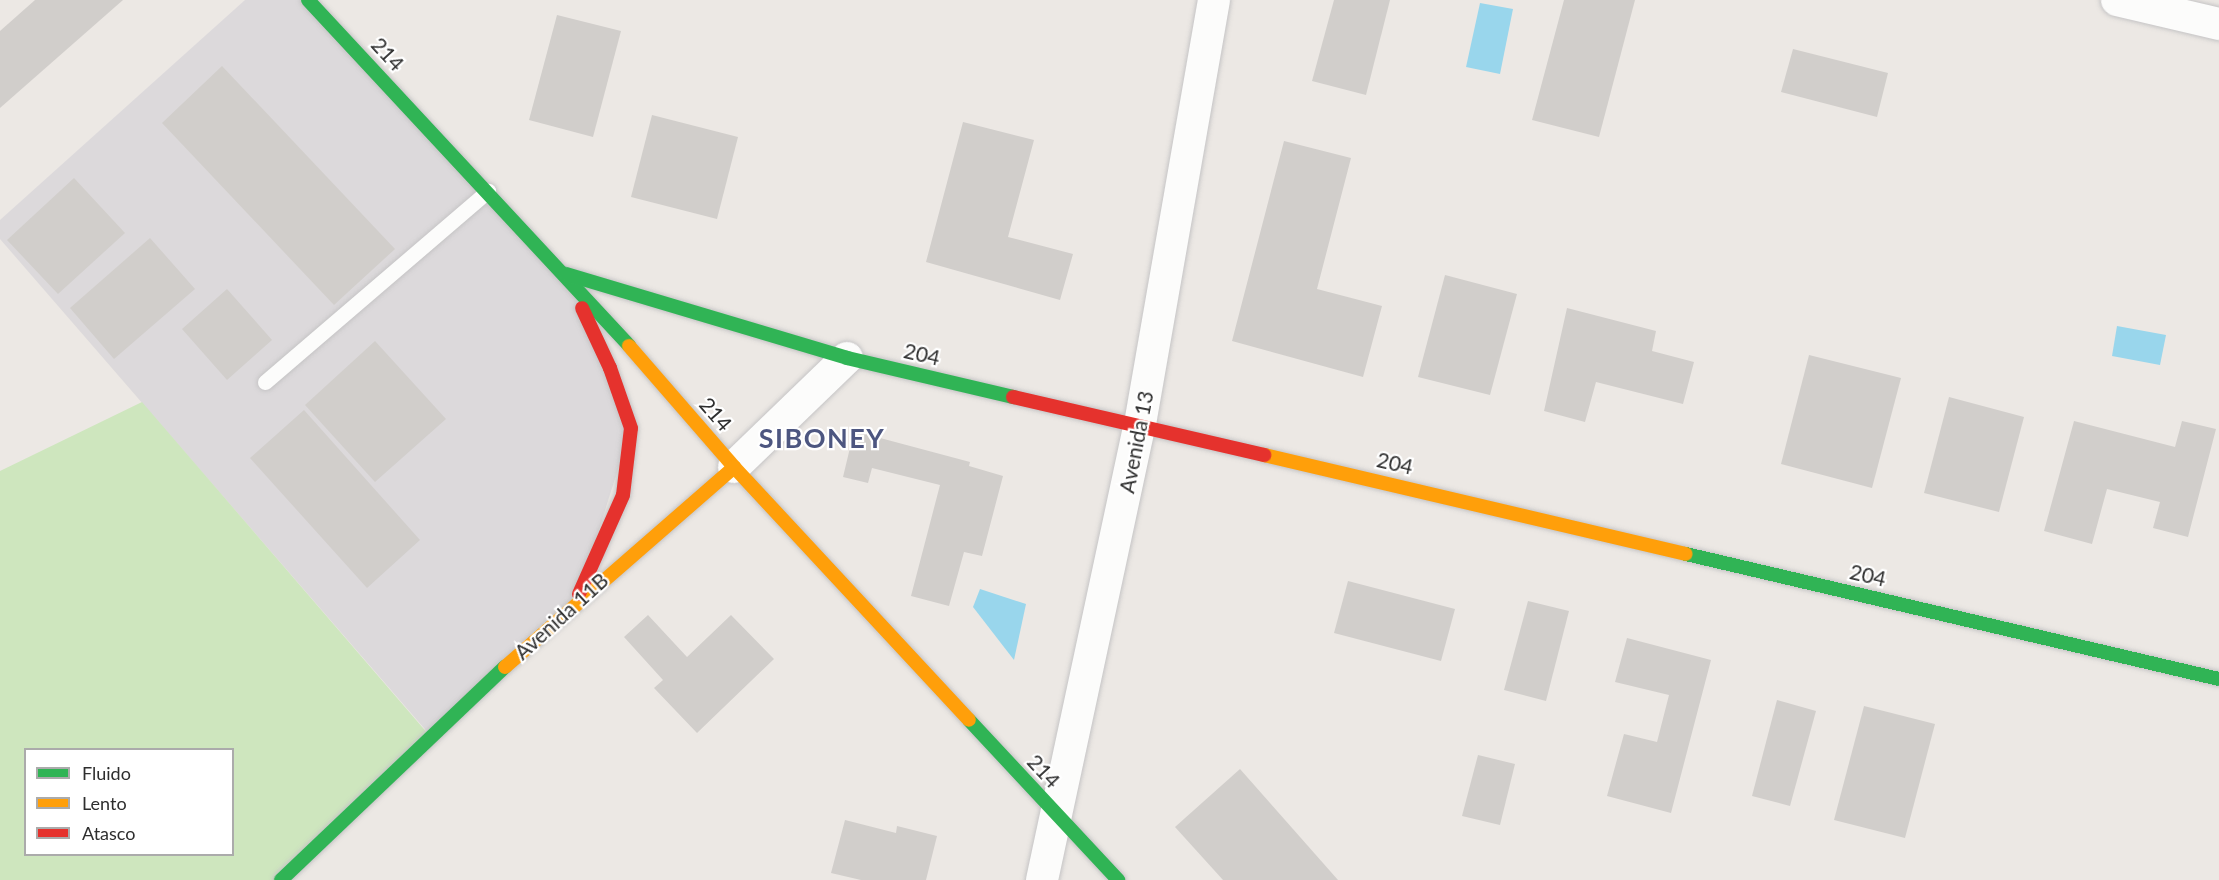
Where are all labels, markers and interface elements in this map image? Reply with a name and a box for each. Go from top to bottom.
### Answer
street label: 214 [366,32,410,76]
street label: 204 [901,338,943,370]
street label: Avenida 13 [1114,389,1158,495]
street label: 214 [695,392,737,436]
district label: SIBONEY [759,422,885,454]
street label: 204 [1374,447,1416,479]
street label: 204 [1847,559,1889,591]
street label: Avenida 11B [509,567,613,665]
legend [24,748,234,856]
street label: 214 [1022,749,1066,793]
text: Fluido [82,762,131,784]
text: Lento [82,792,127,814]
text: Atasco [82,822,135,844]

